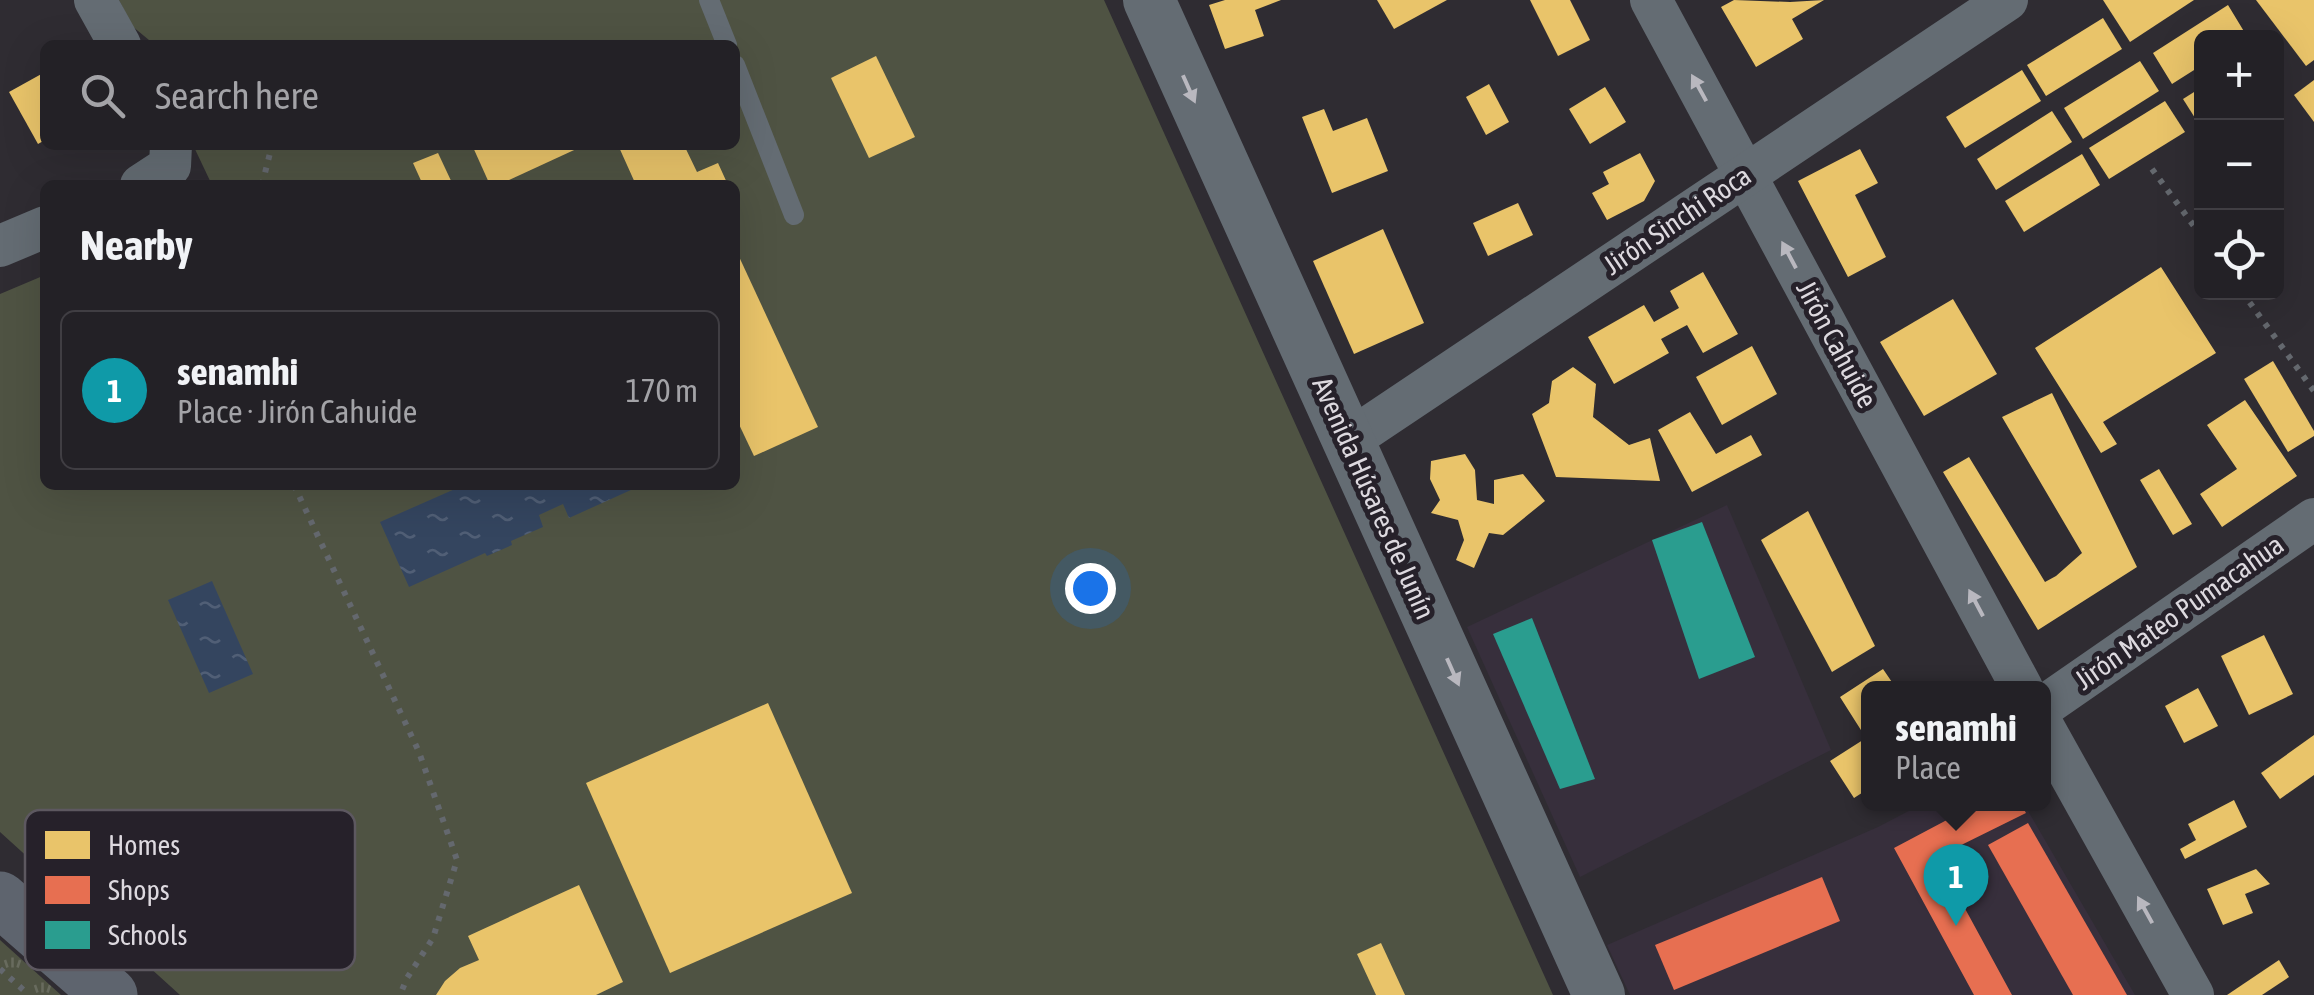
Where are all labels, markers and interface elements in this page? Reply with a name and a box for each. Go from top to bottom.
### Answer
map controls [2194,30,2284,300]
button: + [2194,30,2284,120]
search box [40,40,740,150]
icon: search [75,68,130,123]
text: Search here [155,74,319,117]
one-way arrow [1181,74,1197,104]
one-way arrow [1691,74,1708,103]
button: − [2194,120,2284,210]
street label: Jirón Sinchi Roca [1597,159,1757,281]
button: locate [2194,210,2284,300]
text: Nearby [80,221,193,269]
one-way arrow [1781,240,1798,269]
street label: Jirón Cahuide [1790,275,1884,413]
text: senamhi [177,350,298,393]
text: 1 [107,372,122,409]
text: 170 m [625,372,698,409]
street label: Avenida Húsares de Junín [1306,372,1442,624]
text: Place · Jirón Cahuide [177,393,417,430]
street label: Jirón Mateo Pumacahua [2069,528,2289,696]
your location [1065,563,1116,614]
one-way arrow [1968,588,1985,617]
one-way arrow [1444,658,1461,687]
popup [1861,681,2051,811]
text: senamhi [1895,706,2017,749]
text: Place [1895,749,1961,786]
legend [25,810,355,970]
text: Homes [108,829,180,861]
pin: 1 [1924,844,1988,926]
text: Shops [108,874,170,906]
one-way arrow [2137,896,2155,924]
text: Schools [108,919,187,951]

